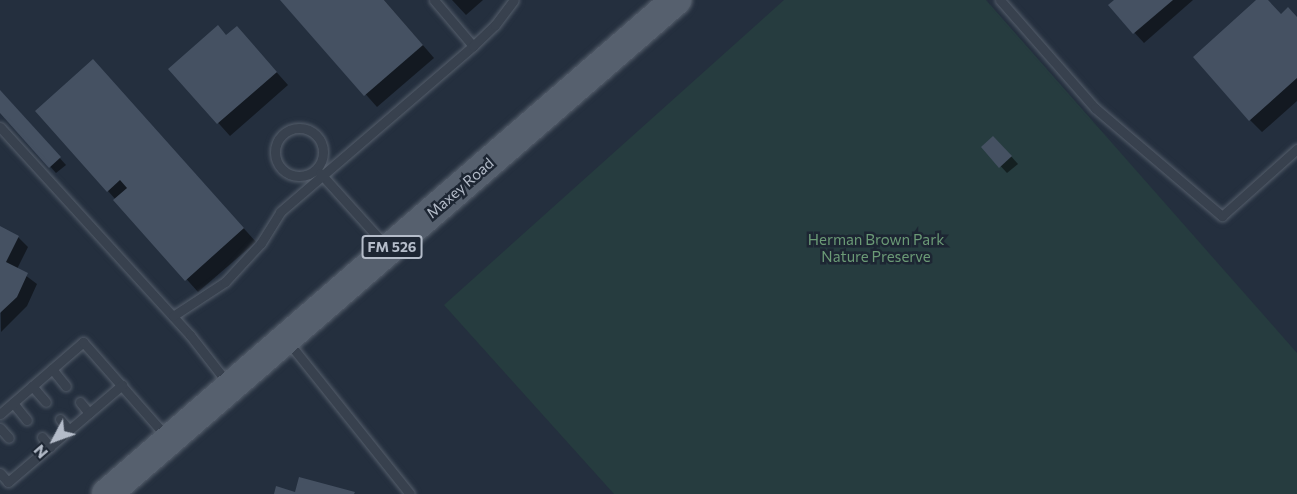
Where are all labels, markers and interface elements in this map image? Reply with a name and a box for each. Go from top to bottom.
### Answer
street label: Maxey Road [423,154,497,222]
park label: Herman Brown Park Nature Preserve [808,230,944,265]
road number: FM 526 [360,236,424,258]
north arrow [24,410,84,470]
text: N [29,441,51,463]

